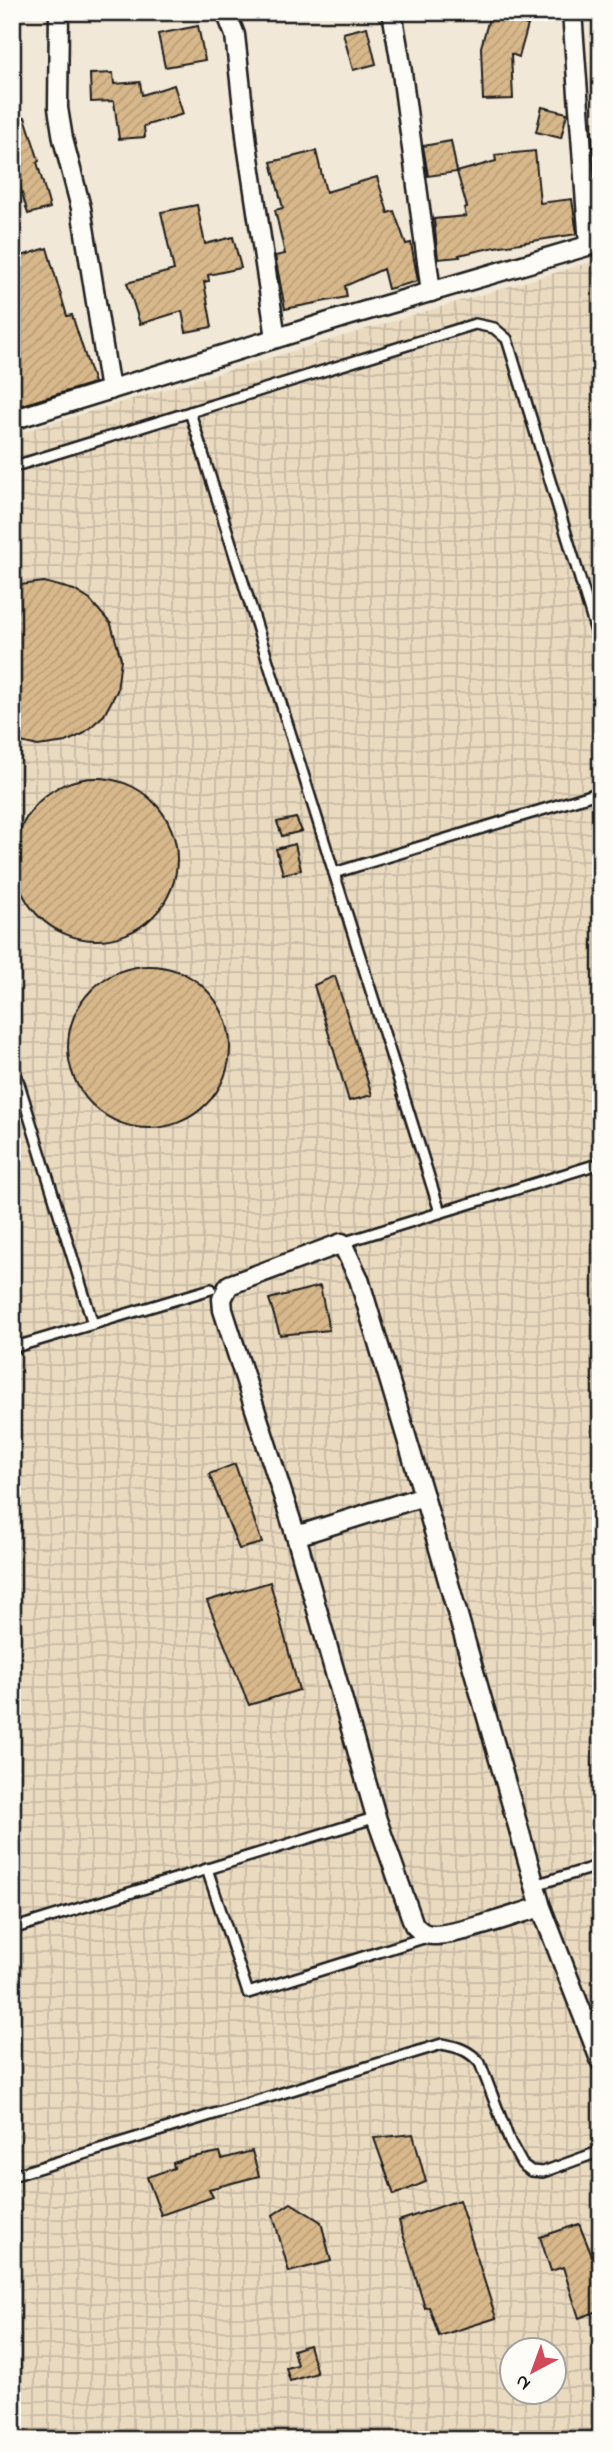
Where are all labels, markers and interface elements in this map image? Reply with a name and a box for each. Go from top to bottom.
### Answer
north arrow [498,2336,568,2406]
text: N [510,2367,537,2396]

